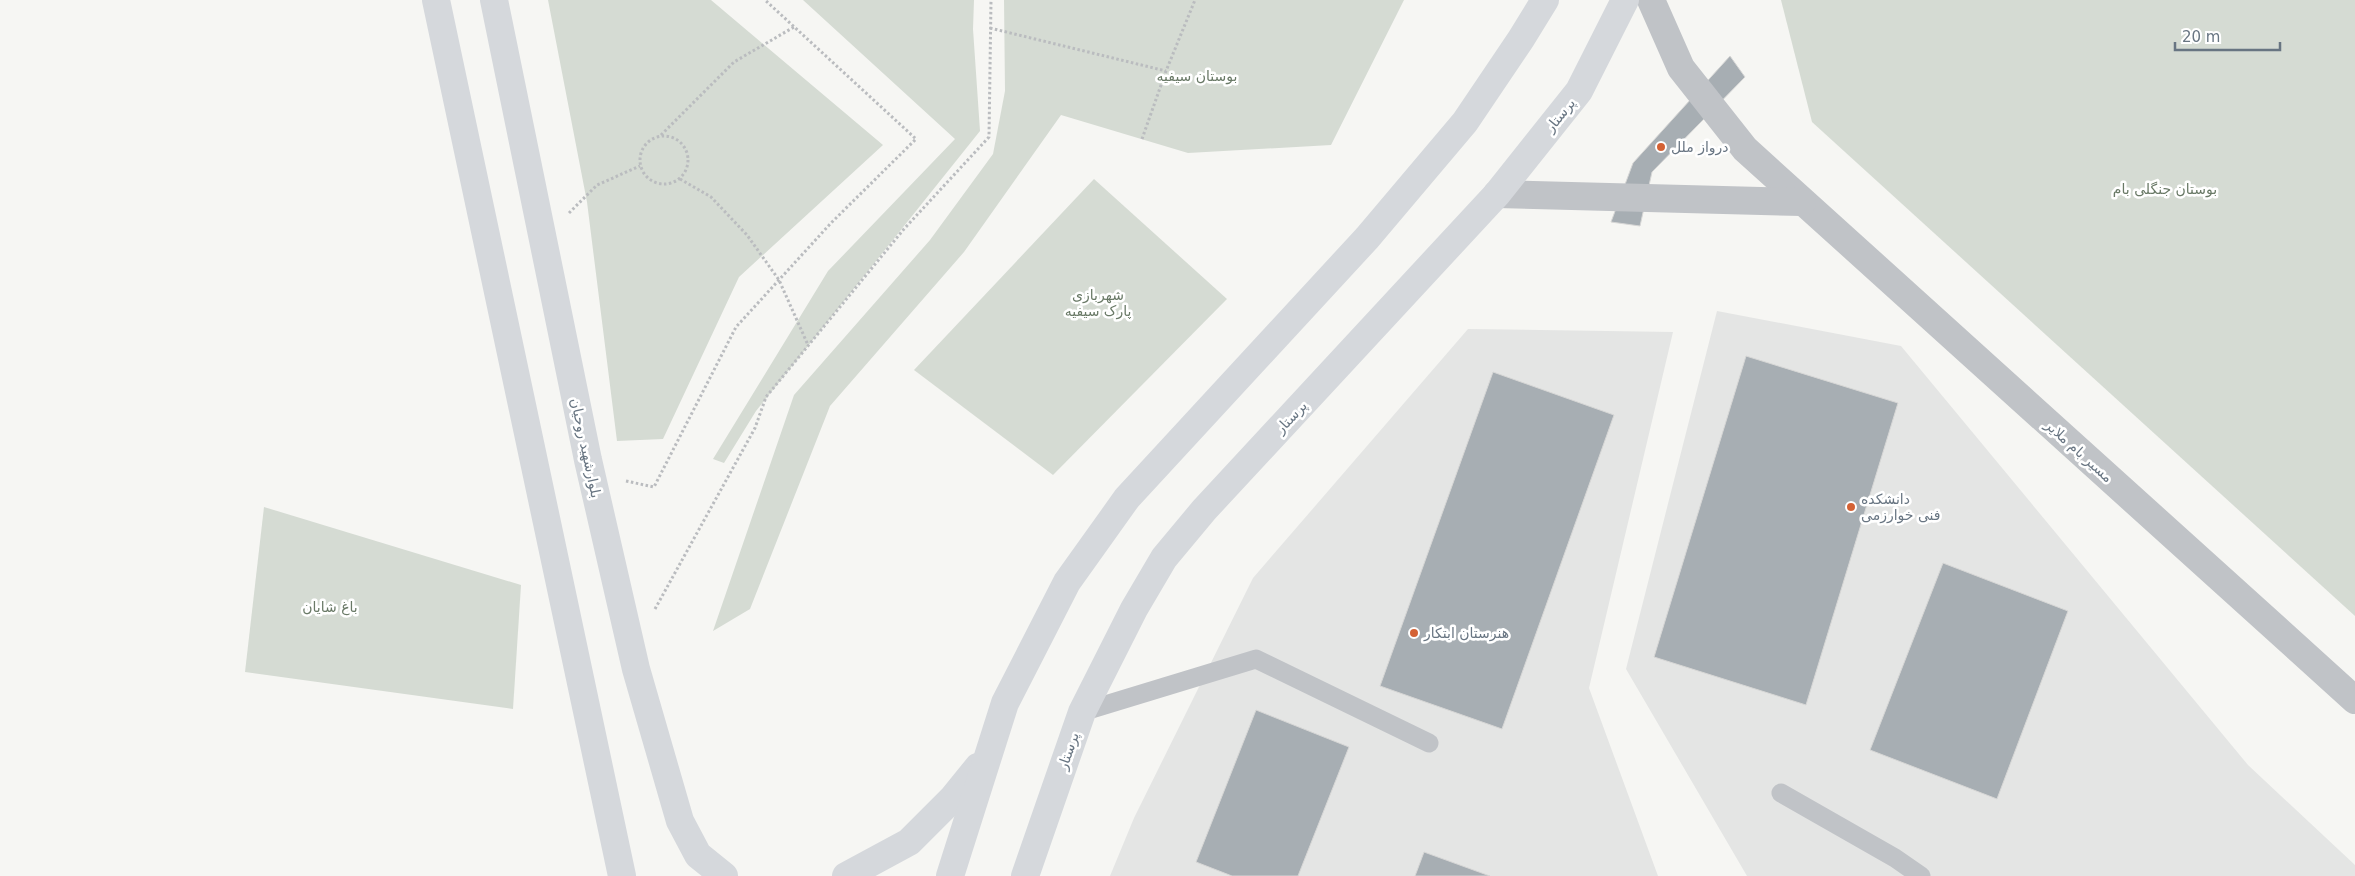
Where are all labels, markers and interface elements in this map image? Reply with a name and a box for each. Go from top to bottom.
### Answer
scale bar [2175,20,2280,52]
text: 20 m [2182,28,2220,46]
park label: بوستان سیفیه [1157,68,1237,85]
street label: پرستار [1541,95,1579,136]
place label: درواز ملل [1671,139,1729,156]
marker: درواز ملل [1655,141,1667,153]
park label: بوستان جنگلی بام [2113,181,2217,198]
park label: شهربازی پارک سیفیه [1065,287,1131,320]
street label: بلوارشهید روحیان [567,397,604,500]
street label: پرستار [1271,397,1311,438]
street label: مسیر بام ملایر [2041,416,2116,486]
place label: دانشکده فنی خوارزمی [1861,491,1941,524]
marker: دانشکده فنی خوارزمی [1845,501,1857,513]
park label: باغ شایان [302,599,358,616]
place label: هنرستان ابتکار [1423,625,1509,642]
marker: هنرستان ابتکار [1408,627,1420,639]
street label: پرستار [1054,730,1083,773]

